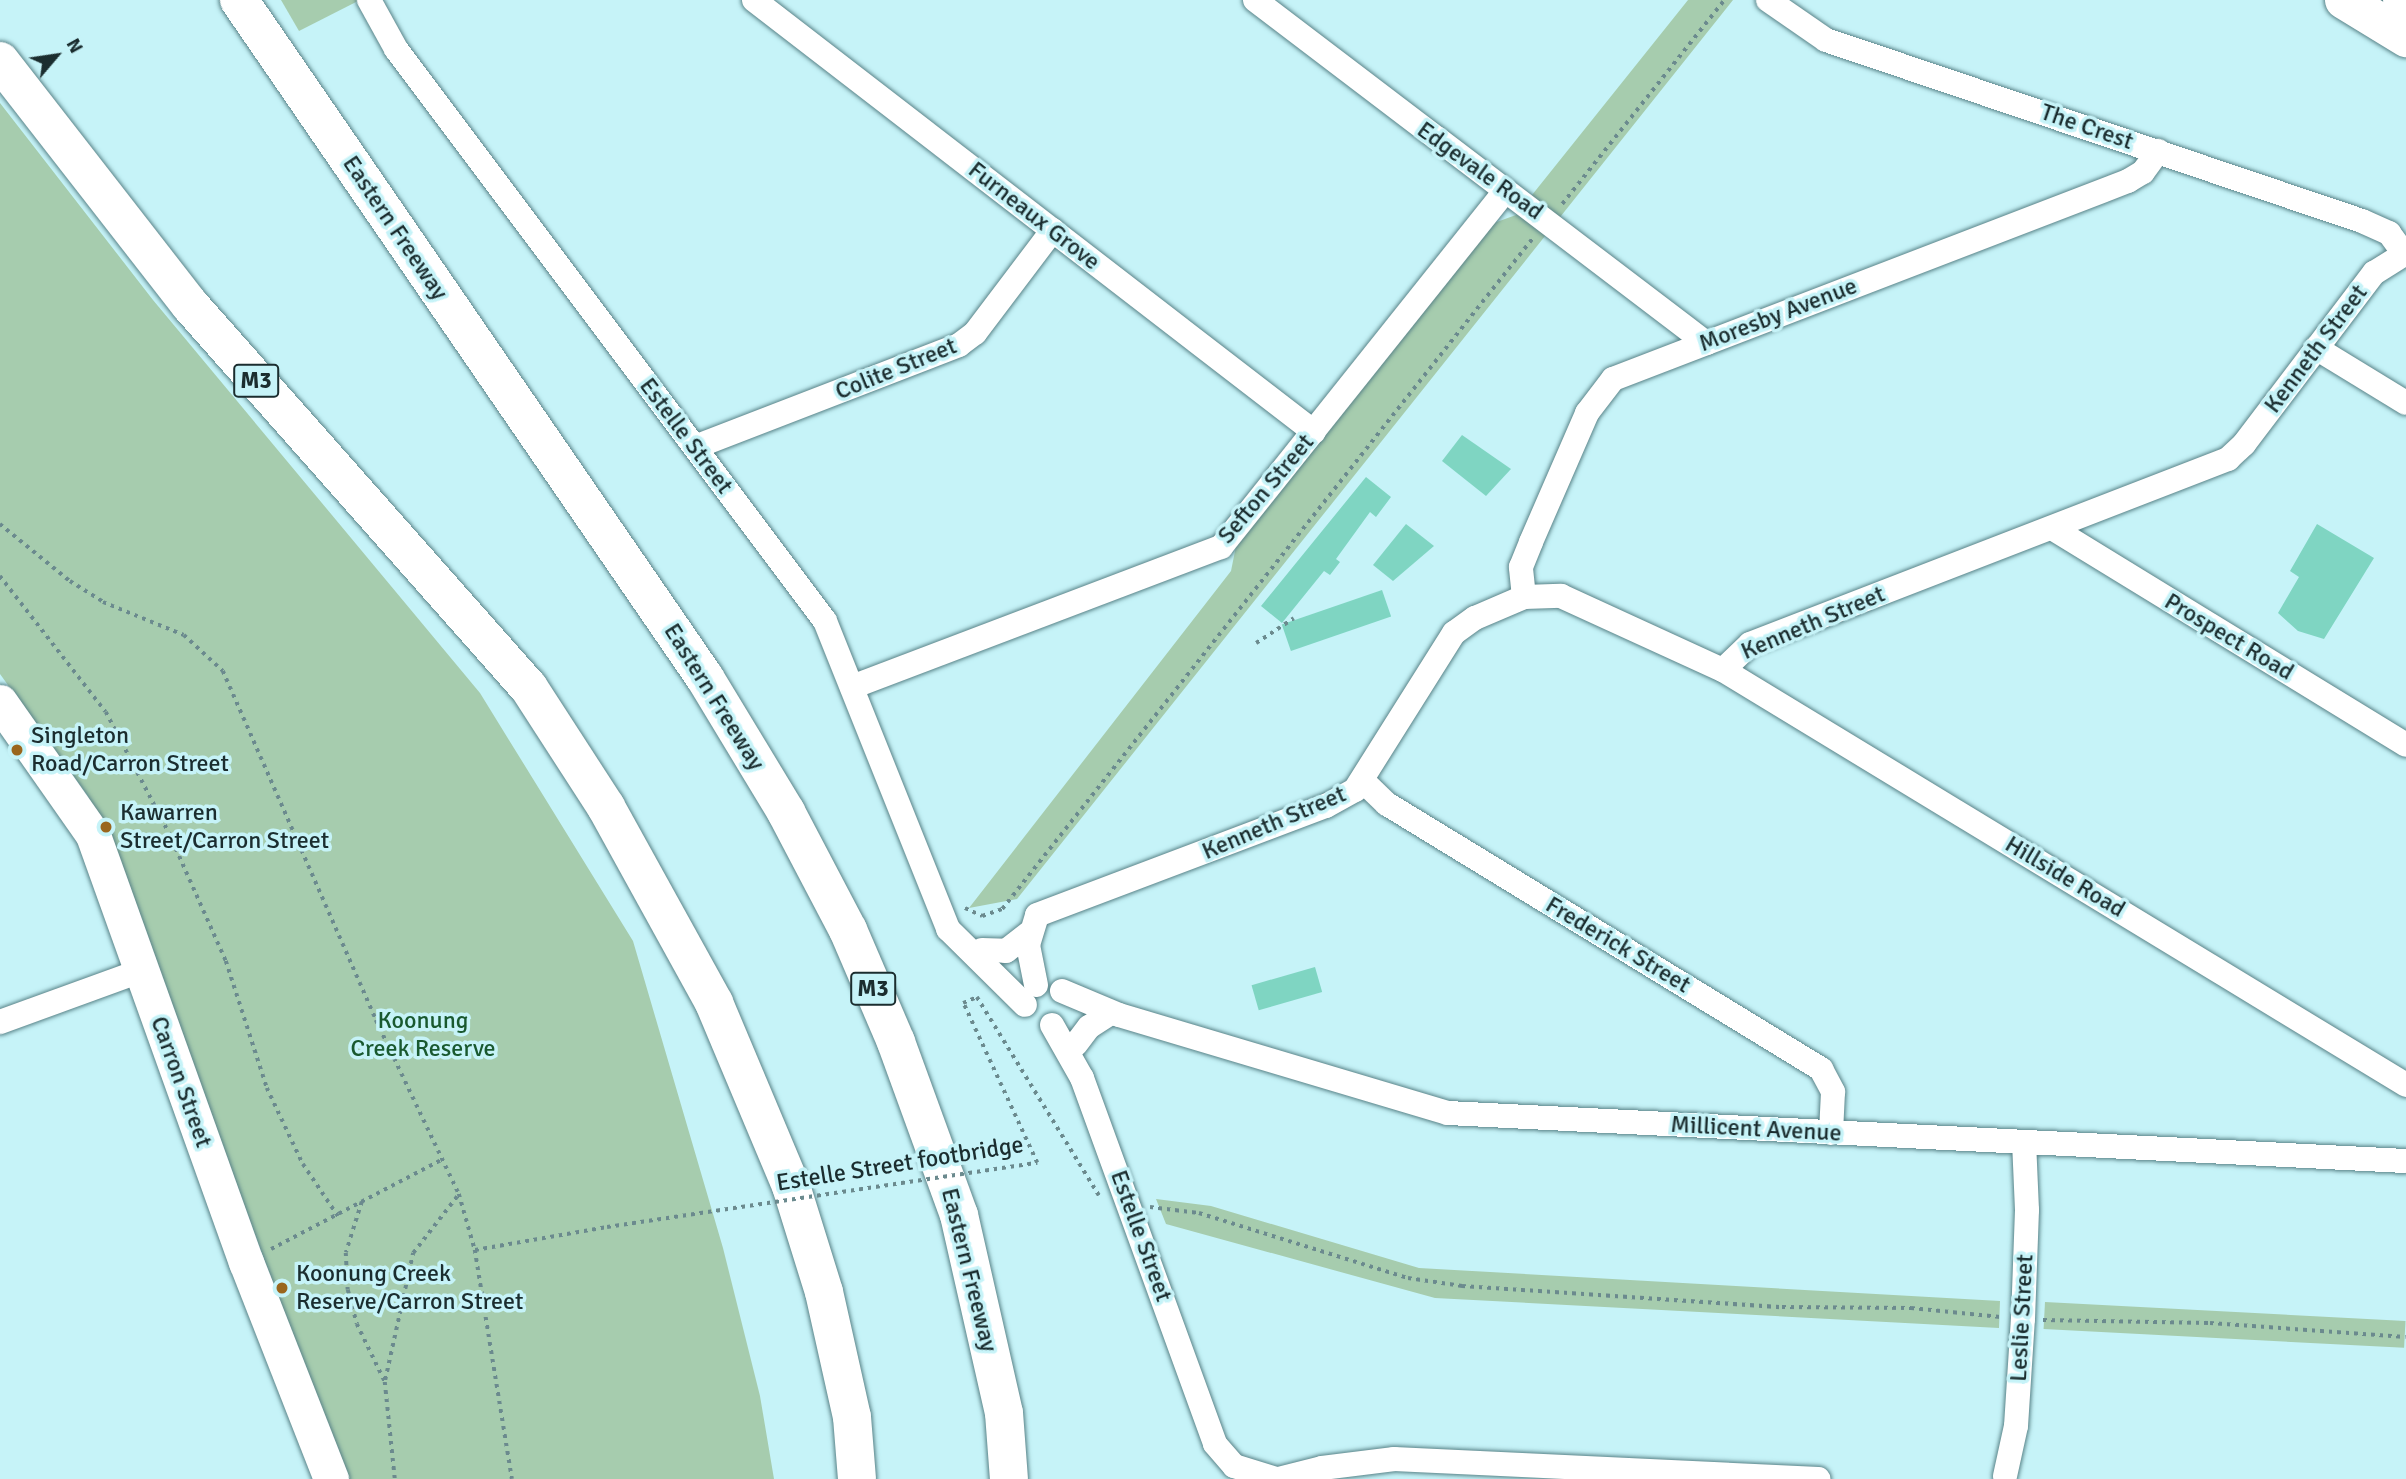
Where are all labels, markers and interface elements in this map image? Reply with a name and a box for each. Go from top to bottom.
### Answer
north arrow [21,21,91,91]
text: N [61,34,88,57]
street label: The Crest [2037,98,2137,156]
street label: Edgevale Road [1411,116,1549,226]
street label: Eastern Freeway [336,150,454,306]
street label: Furneaux Grove [962,156,1106,276]
street label: Moresby Avenue [1695,272,1861,358]
street label: Kenneth Street [2258,279,2374,419]
street label: Colite Street [831,332,961,406]
road number: M3 [232,362,280,400]
street label: Estelle Street [633,372,739,500]
street label: Sefton Street [1212,428,1320,550]
street label: Kenneth Street [1737,580,1889,666]
street label: Prospect Road [2159,587,2299,687]
street label: Eastern Freeway [657,618,771,776]
place label: Singleton Road/Carron Street [31,722,229,778]
marker: Singleton Road/Carron Street [9,742,25,758]
street label: Kenneth Street [1198,780,1350,866]
place label: Kawarren Street/Carron Street [120,799,329,855]
marker: Kawarren Street/Carron Street [98,819,114,835]
street label: Hillside Road [2000,830,2130,924]
street label: Frederick Street [1540,890,1696,1000]
road number: M3 [848,970,898,1008]
park label: Koonung Creek Reserve [350,1007,496,1063]
street label: Carron Street [144,1013,218,1151]
street label: Millicent Avenue [1670,1110,1842,1148]
street label: Estelle Street footbridge [774,1130,1026,1198]
street label: Estelle Street [1104,1166,1178,1306]
street label: Eastern Freeway [935,1185,1003,1355]
street label: Leslie Street [2004,1253,2040,1383]
place label: Koonung Creek Reserve/Carron Street [296,1260,523,1316]
marker: Koonung Creek Reserve/Carron Street [274,1280,290,1296]

